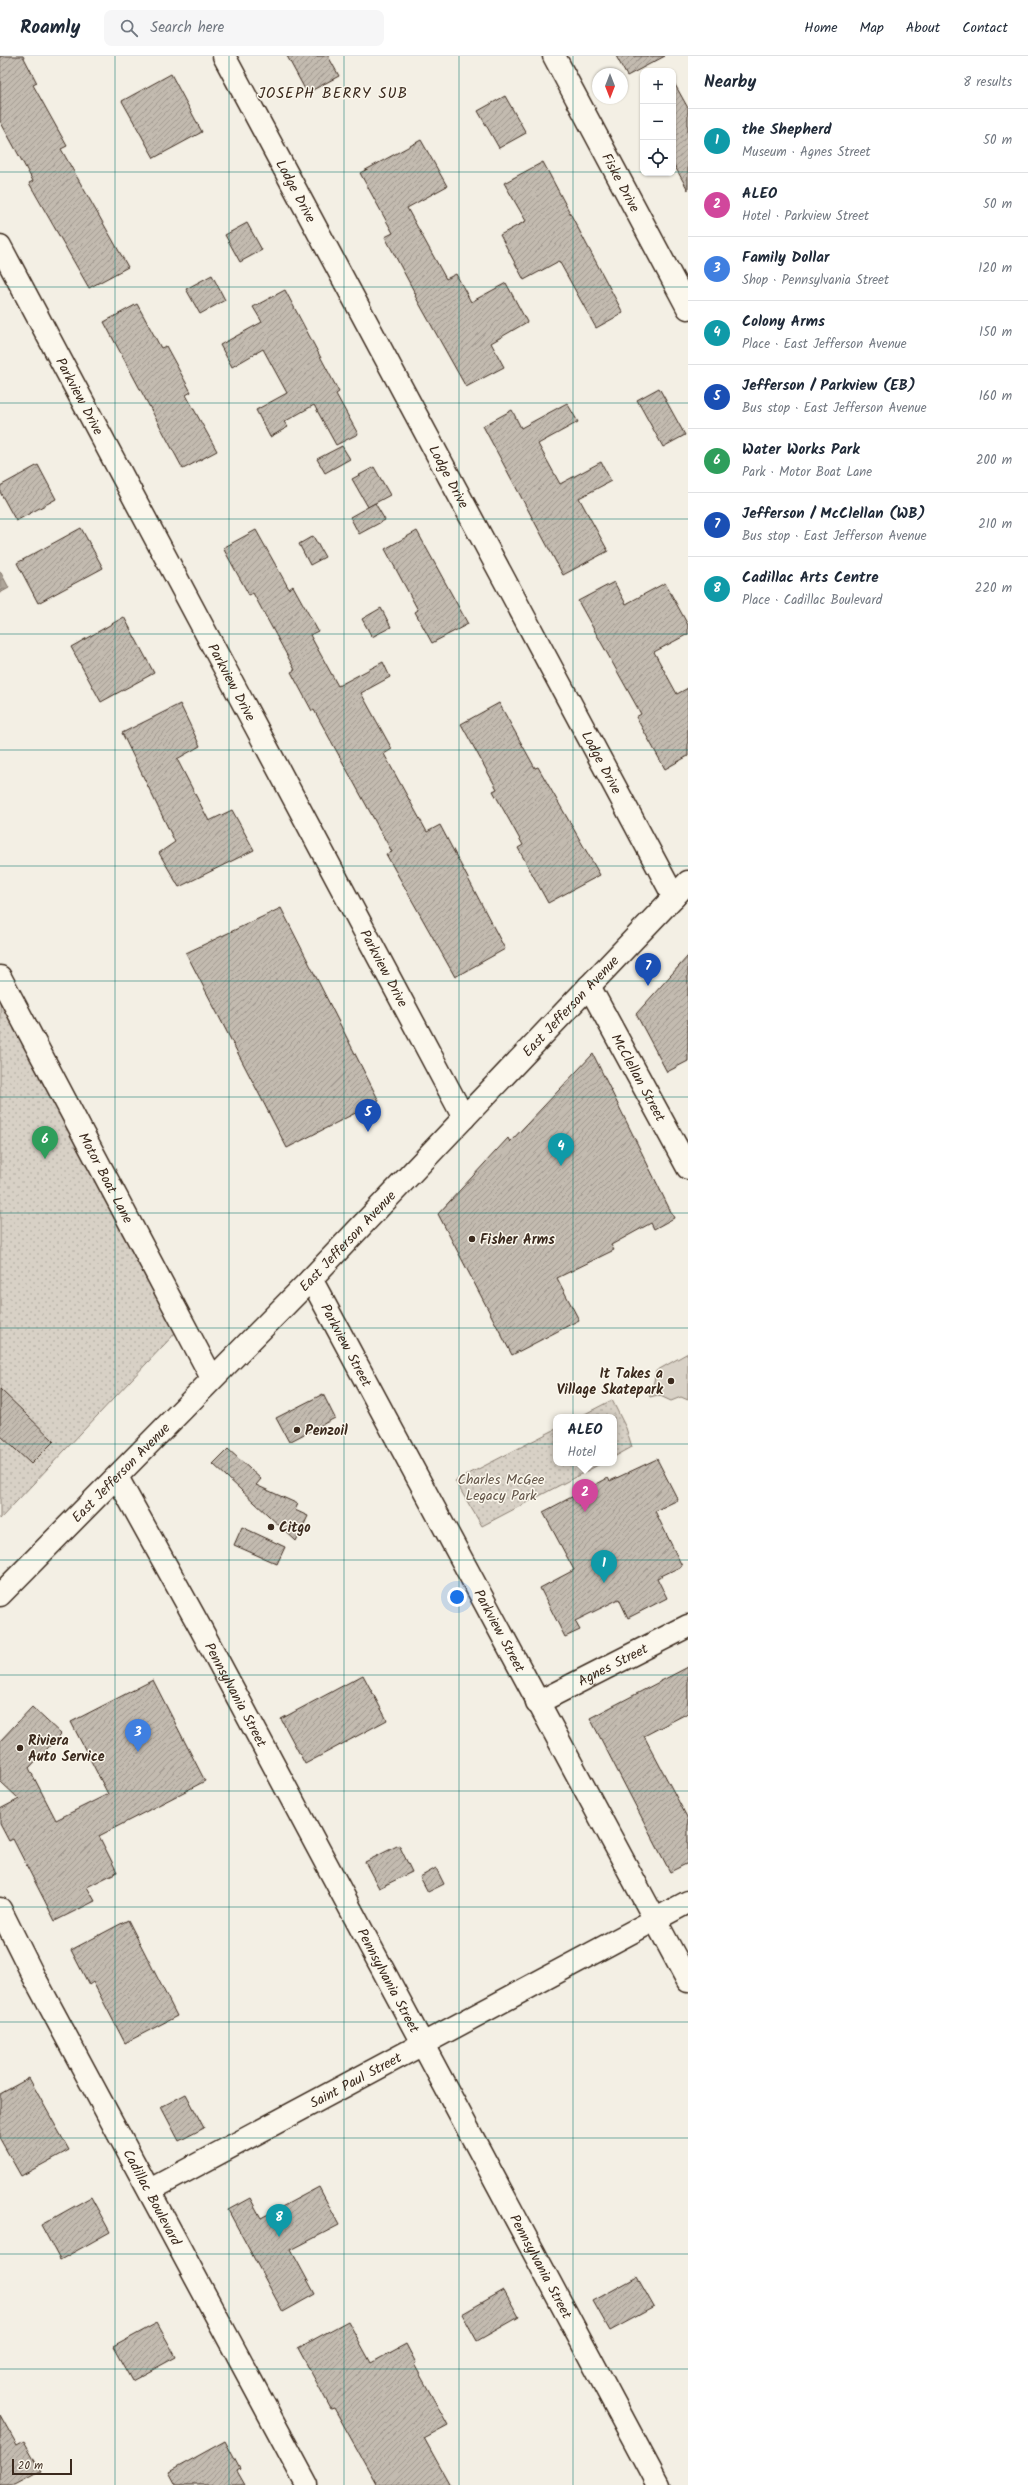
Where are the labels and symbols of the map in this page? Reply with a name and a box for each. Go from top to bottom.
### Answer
north arrow [592,68,628,104]
district label: JOSEPH BERRY SUB [258,82,408,106]
street label: Fiske Drive [595,149,645,217]
street label: Lodge Drive [269,156,322,228]
street label: Parkview Drive [49,354,109,440]
street label: Lodge Drive [422,442,474,513]
street label: Parkview Drive [201,640,261,726]
street label: Lodge Drive [575,727,627,799]
street label: Parkview Drive [354,926,413,1012]
street label: East Jefferson Avenue [517,950,625,1062]
pin: 7 [635,953,661,986]
street label: McClellan Street [605,1030,671,1126]
pin: 5 [355,1099,381,1132]
pin: 6 [32,1126,58,1159]
street label: Motor Boat Lane [72,1129,139,1228]
pin: 4 [548,1133,574,1166]
street label: East Jefferson Avenue [294,1185,402,1297]
place label: Fisher Arms [480,1229,555,1251]
marker: Fisher Arms [467,1234,477,1244]
street label: Parkview Street [314,1300,377,1392]
place label: It Takes a Village Skatepark [557,1363,664,1401]
marker: It Takes a Village Skatepark [666,1376,676,1386]
street label: East Jefferson Avenue [67,1418,176,1528]
place label: Penzoil [305,1420,348,1442]
marker: Penzoil [292,1425,302,1435]
park label: Charles McGee Legacy Park [458,1469,545,1507]
pin: 2 [572,1479,598,1512]
place label: Citgo [279,1517,311,1539]
marker: Citgo [266,1522,276,1532]
pin: 1 [591,1550,617,1583]
street label: Parkview Street [468,1585,531,1677]
your location [447,1587,467,1607]
street label: Agnes Street [574,1638,653,1692]
street label: Pennsylvania Street [198,1639,272,1752]
pin: 3 [125,1719,151,1752]
place label: Riviera Auto Service [28,1730,105,1768]
marker: Riviera Auto Service [15,1743,25,1753]
street label: Pennsylvania Street [351,1925,425,2038]
street label: Saint Paul Street [306,2047,406,2115]
street label: Cadillac Boulevard [117,2146,187,2251]
pin: 8 [266,2204,292,2237]
street label: Pennsylvania Street [503,2210,578,2323]
scale bar [12,2457,72,2476]

